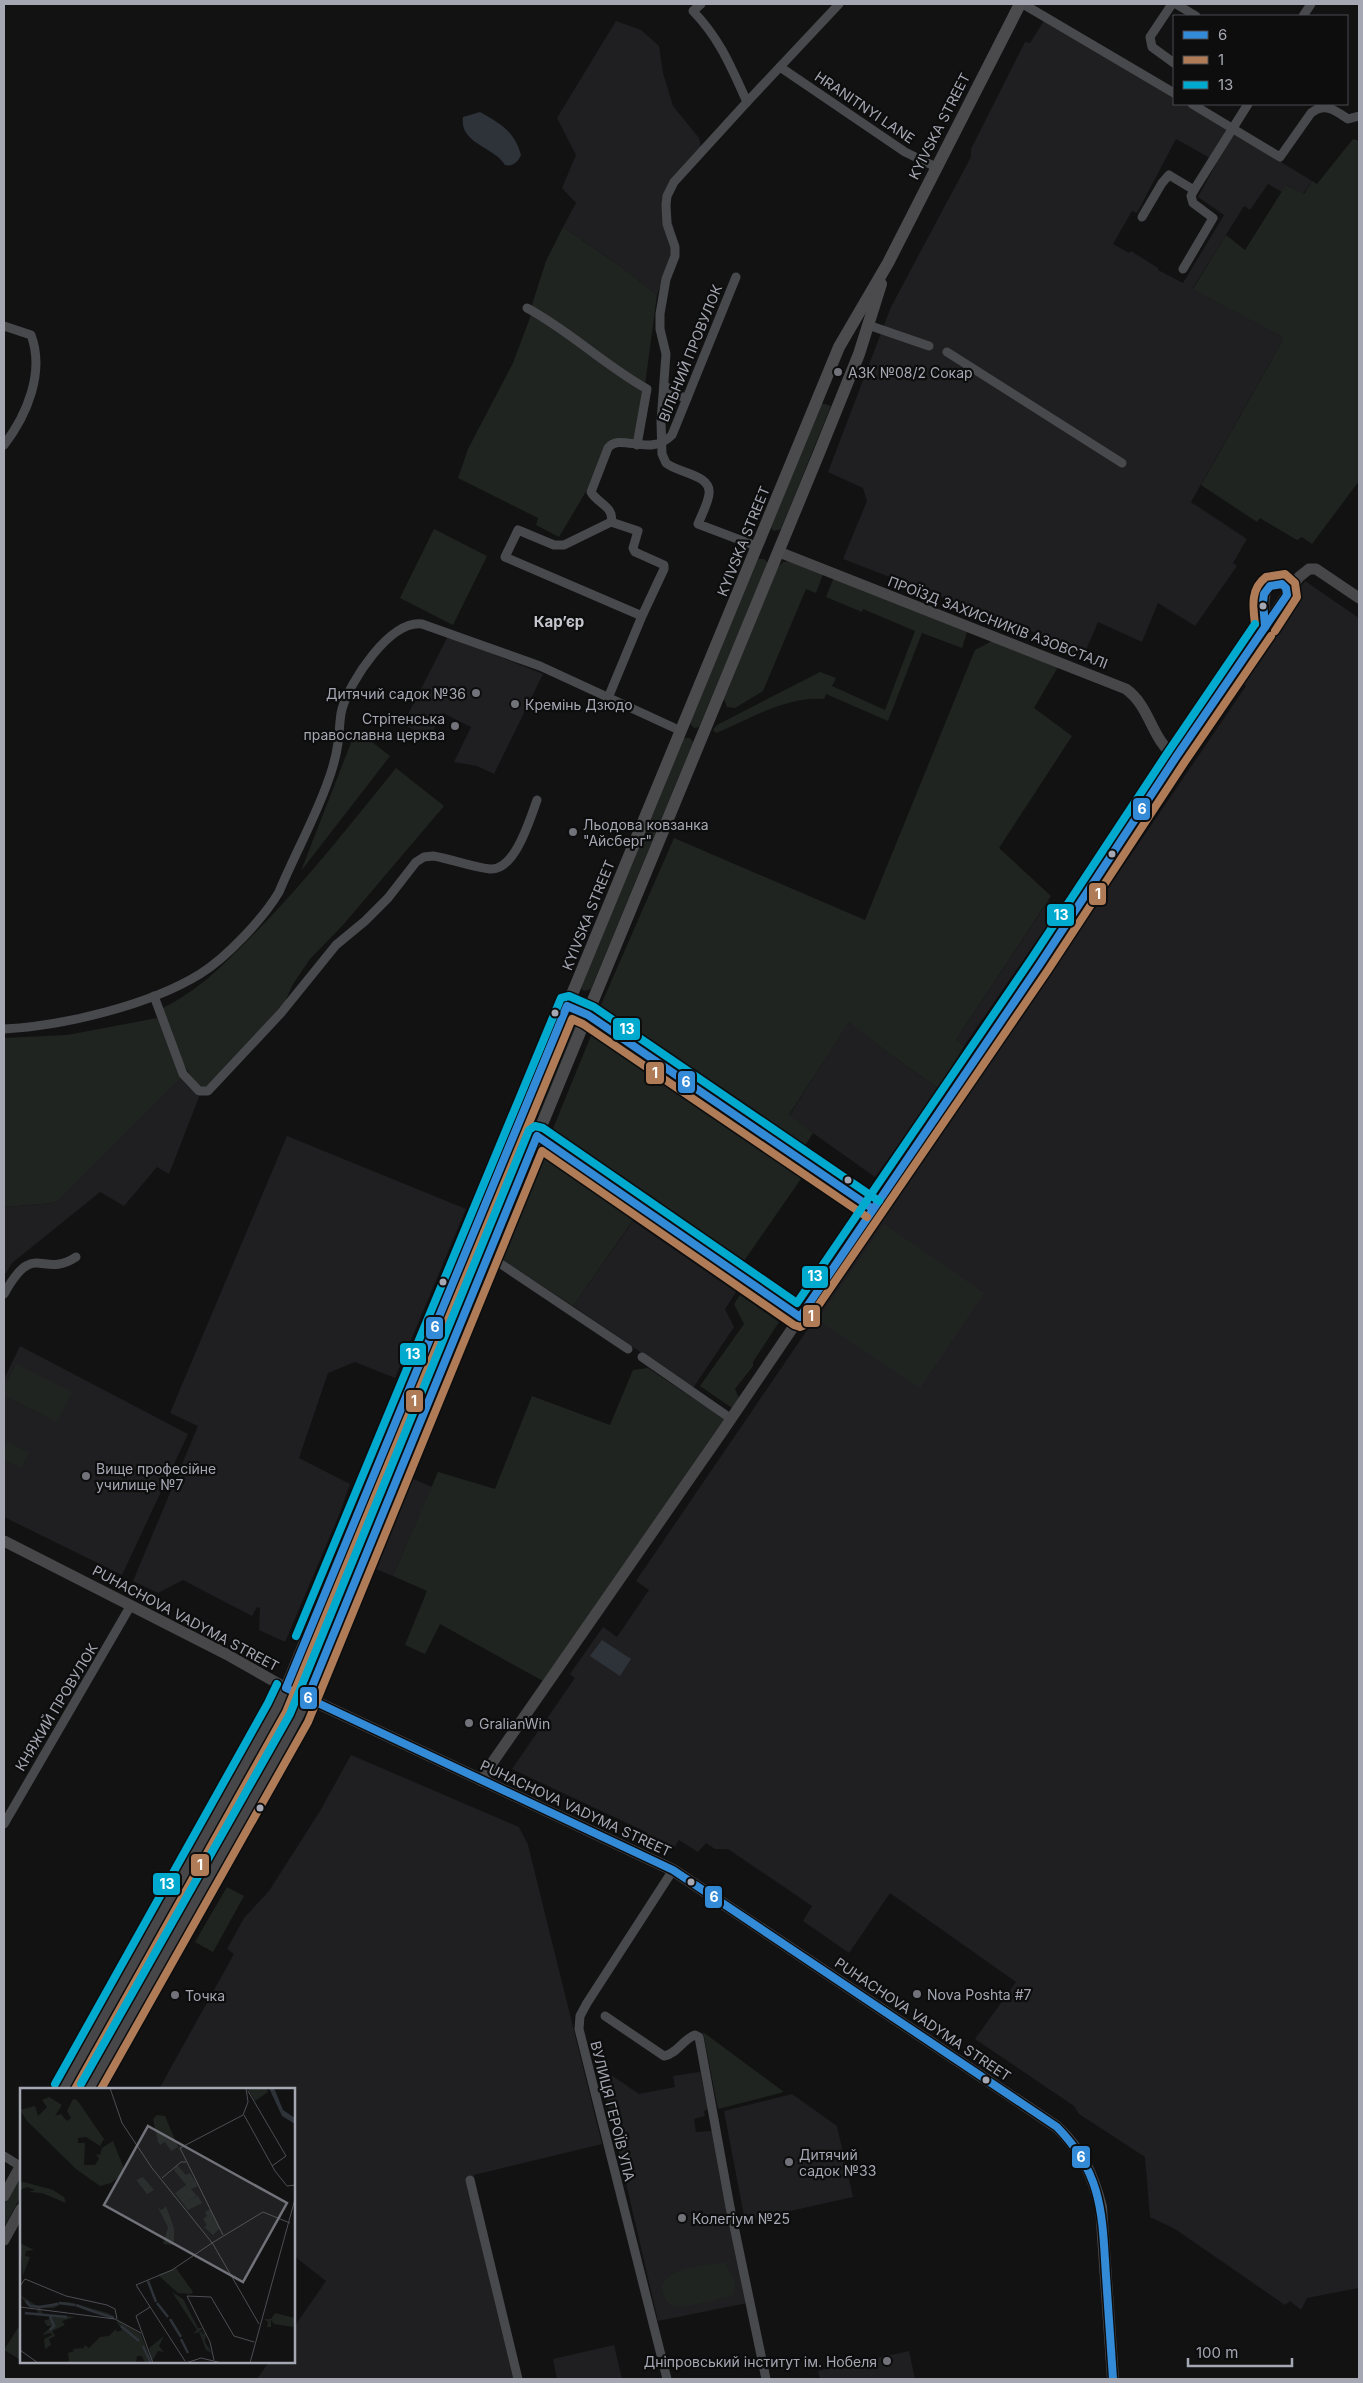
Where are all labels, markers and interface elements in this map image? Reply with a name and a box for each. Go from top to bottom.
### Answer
legend [1173,15,1348,105]
text: 6 [1218,25,1227,44]
text: 1 [1218,50,1224,69]
street label: HRANITNYI LANE [812,67,918,147]
street label: KYIVSKA STREET [905,70,973,182]
text: 13 [1218,75,1233,94]
street label: ВІЛЬНИЙ ПРОВУЛОК [654,281,726,424]
place label: АЗК №08/2 Сокар [848,364,973,381]
marker: АЗК №08/2 Сокар [832,366,844,378]
street label: KYIVSKA STREET [713,483,773,599]
street label: ПРОЇЗД ЗАХИСНИКІВ АЗОВСТАЛІ [886,572,1110,672]
unlabelled marker [1258,601,1268,611]
district label: Кар’єр [534,612,584,631]
place label: Дитячий садок №36 [326,685,466,702]
marker: Дитячий садок №36 [470,687,482,699]
place label: Кремінь Дзюдо [525,696,633,713]
marker: Кремінь Дзюдо [509,698,521,710]
place label: Стрітенська православна церква [304,710,445,743]
marker: Стрітенська православна церква [449,720,461,732]
line badge: 6 [1132,797,1151,821]
text: 6 [1137,800,1147,817]
place label: Льодова ковзанка "Айсберг" [583,816,709,849]
marker: Льодова ковзанка "Айсберг" [567,826,579,838]
unlabelled marker [1107,849,1117,859]
street label: KYIVSKA STREET [558,857,618,973]
line badge: 1 [1088,882,1107,906]
text: 1 [1095,885,1101,902]
line badge: 13 [1046,903,1075,927]
text: 13 [1053,906,1069,923]
unlabelled marker [550,1008,560,1018]
line badge: 13 [612,1017,641,1041]
text: 13 [619,1020,635,1037]
line badge: 1 [645,1061,665,1085]
text: 1 [652,1064,658,1081]
line badge: 6 [677,1070,696,1094]
text: 6 [681,1073,691,1090]
unlabelled marker [843,1175,853,1185]
line badge: 13 [801,1265,829,1289]
text: 13 [807,1267,823,1284]
unlabelled marker [438,1277,448,1287]
line badge: 1 [802,1304,821,1328]
text: 1 [808,1307,814,1324]
line badge: 6 [425,1316,444,1340]
text: 6 [430,1318,440,1335]
line badge: 13 [399,1342,427,1366]
text: 13 [405,1345,421,1362]
line badge: 1 [405,1389,424,1413]
text: 1 [411,1392,417,1409]
place label: Вище професійне училище №7 [96,1460,216,1493]
marker: Вище професійне училище №7 [80,1470,92,1482]
street label: PUHACHOVA VADYMA STREET [90,1561,282,1675]
street label: КНЯЖИЙ ПРОВУЛОК [10,1639,101,1774]
line badge: 6 [299,1686,318,1710]
text: 6 [303,1689,313,1706]
place label: GralianWin [479,1715,550,1732]
marker: GralianWin [463,1717,475,1729]
street label: PUHACHOVA VADYMA STREET [478,1756,674,1860]
unlabelled marker [255,1803,265,1813]
line badge: 1 [190,1853,210,1877]
text: 1 [197,1856,203,1873]
line badge: 13 [152,1872,181,1896]
text: 13 [159,1875,175,1892]
unlabelled marker [686,1877,696,1887]
line badge: 6 [704,1885,723,1909]
text: 6 [709,1888,719,1905]
street label: PUHACHOVA VADYMA STREET [832,1954,1014,2084]
place label: Nova Poshta #7 [927,1986,1032,2003]
place label: Точка [185,1987,225,2004]
marker: Nova Poshta #7 [911,1988,923,2000]
marker: Точка [169,1989,181,2001]
street label: ВУЛИЦЯ ГЕРОЇВ УПА [587,2039,639,2183]
unlabelled marker [981,2075,991,2085]
inset map [20,2088,295,2363]
line badge: 6 [1071,2145,1091,2169]
place label: Дитячий садок №33 [799,2146,876,2179]
text: 6 [1076,2148,1086,2165]
marker: Дитячий садок №33 [783,2156,795,2168]
place label: Колегіум №25 [692,2210,790,2227]
marker: Колегіум №25 [676,2212,688,2224]
scale bar [1188,2336,1292,2368]
text: 100 m [1196,2343,1238,2362]
place label: Дніпровський інститут ім. Нобеля [644,2353,877,2370]
marker: Дніпровський інститут ім. Нобеля [881,2355,893,2367]

